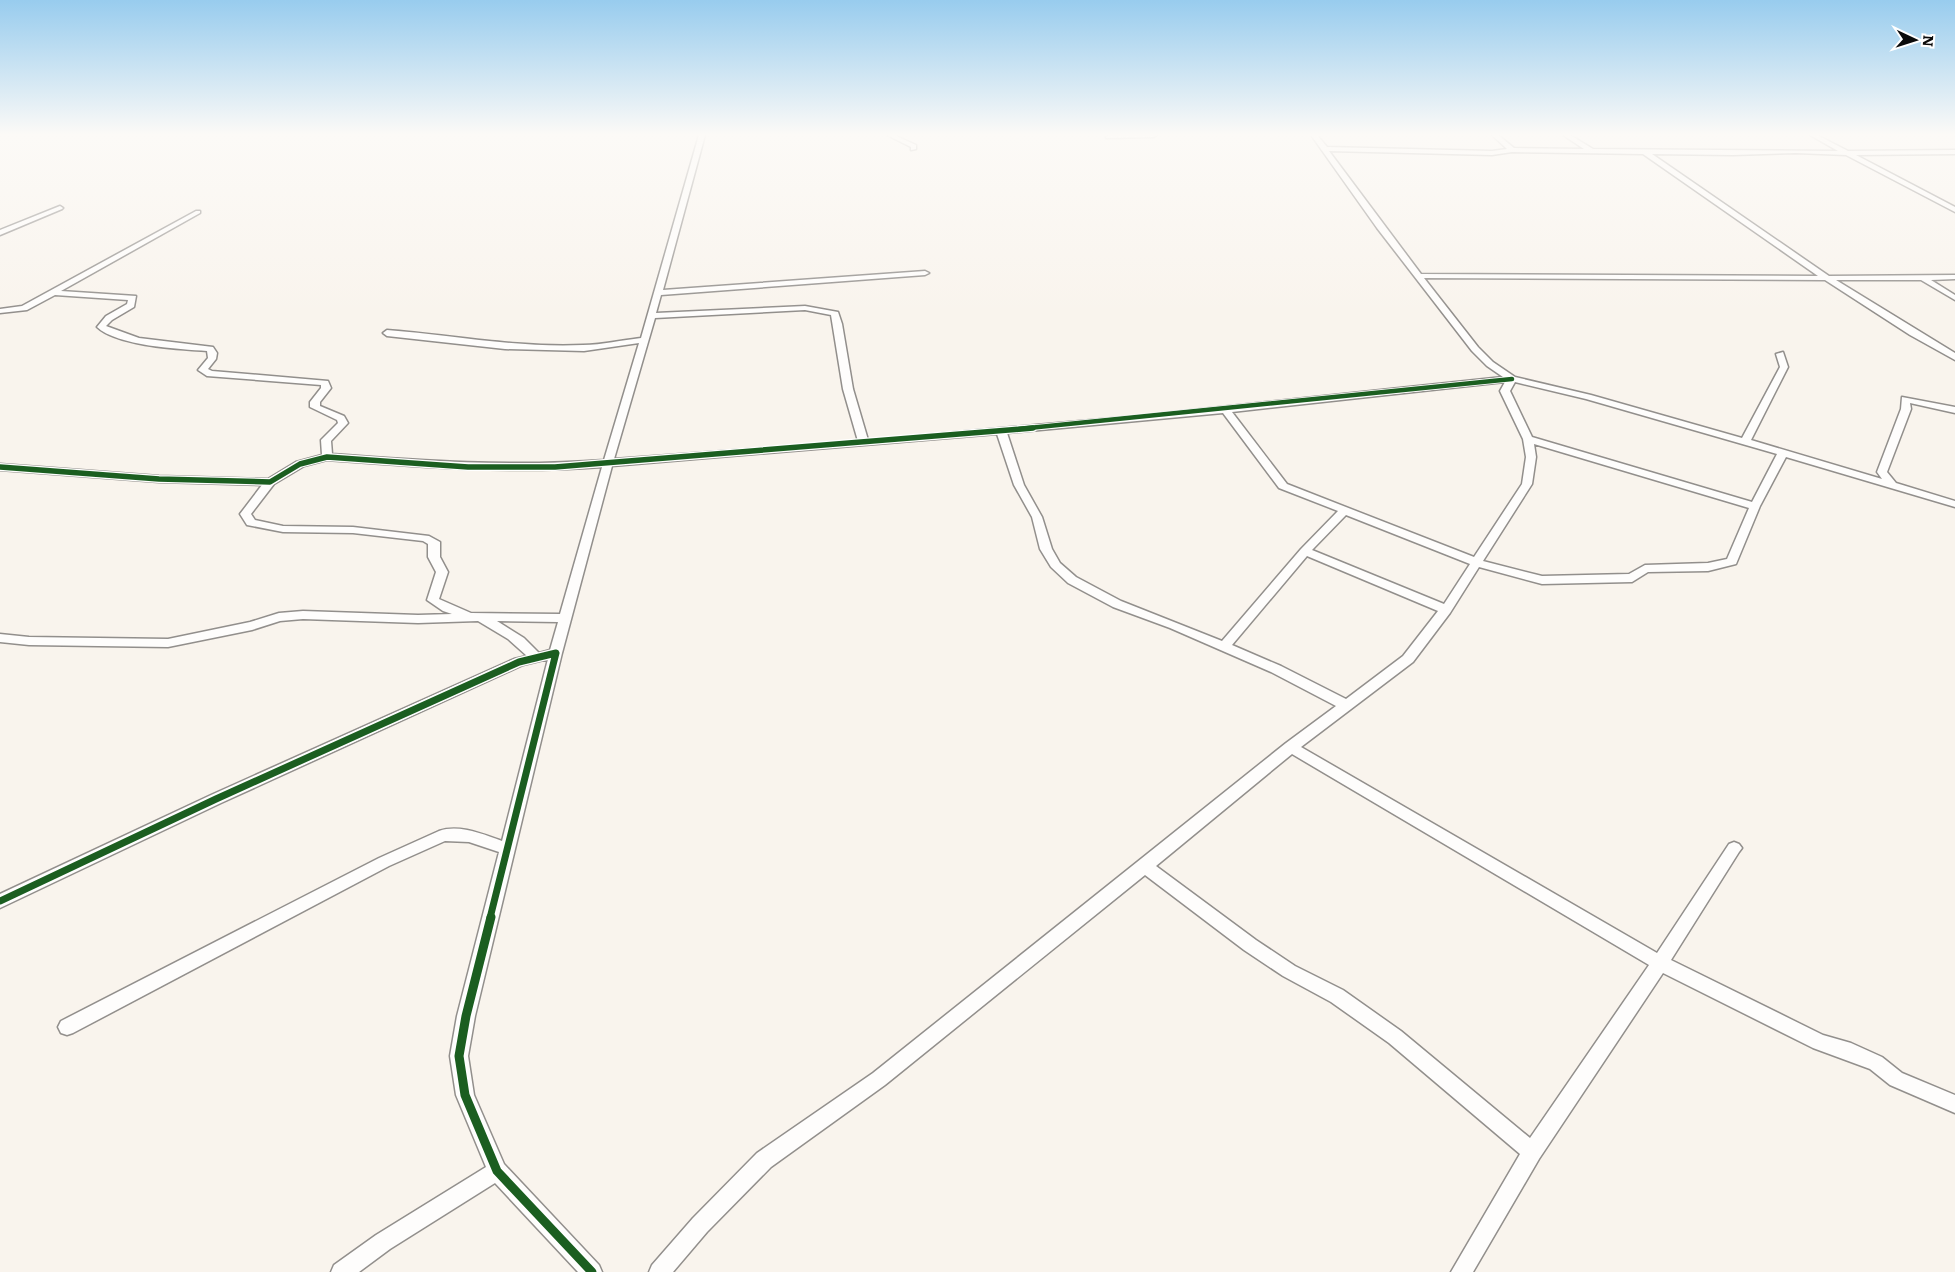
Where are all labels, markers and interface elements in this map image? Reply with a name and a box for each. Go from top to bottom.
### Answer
north arrow [1890,15,1940,65]
text: N [1919,34,1939,48]

